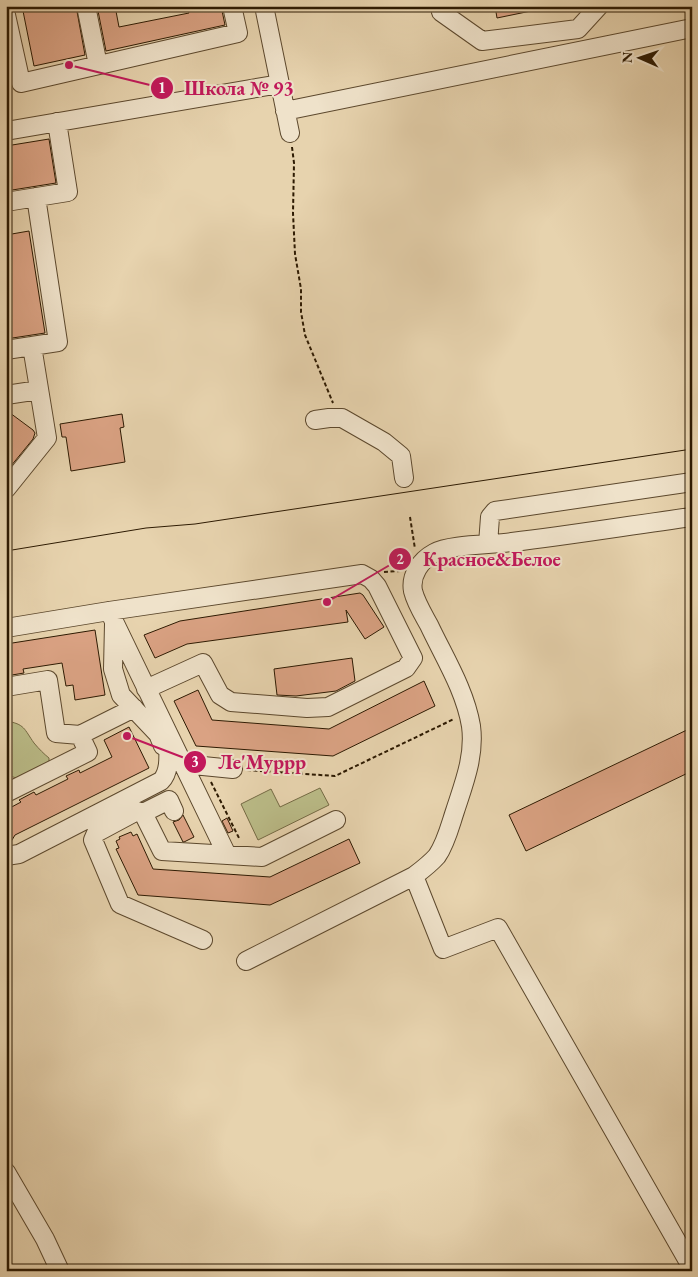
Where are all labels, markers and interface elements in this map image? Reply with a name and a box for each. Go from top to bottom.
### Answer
north arrow [616,32,666,82]
text: N [618,51,636,64]
callout: Школа № 93 [150,70,304,105]
text: Школа № 93 [184,75,294,101]
text: 1 [158,78,166,97]
callout: Красное&Белое [388,542,571,577]
text: Красное&Белое [423,546,561,572]
text: 2 [396,549,404,568]
callout: Ле'Муррр [183,744,316,779]
text: Ле'Муррр [218,749,306,775]
text: 3 [191,752,199,771]

